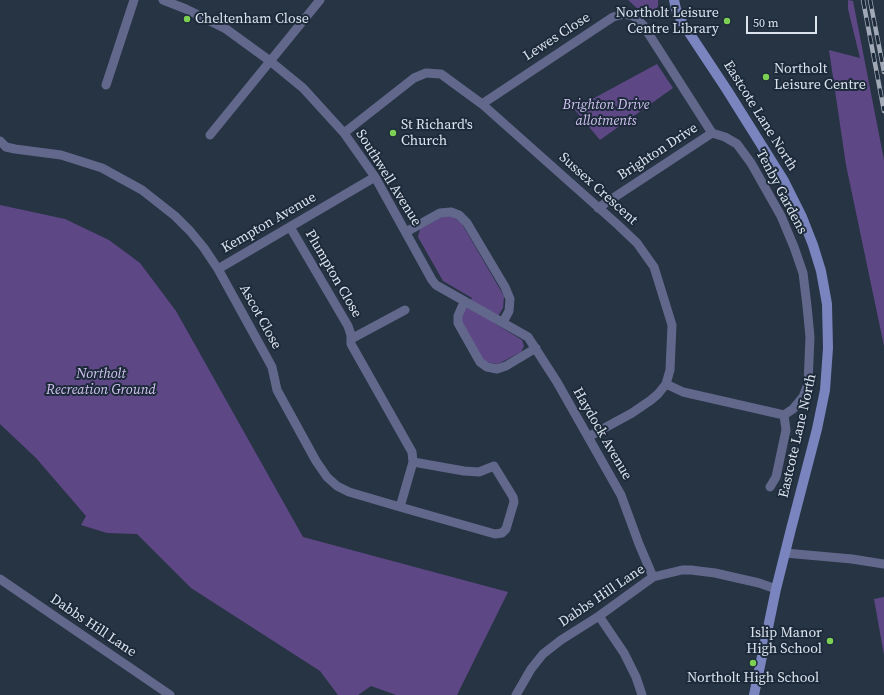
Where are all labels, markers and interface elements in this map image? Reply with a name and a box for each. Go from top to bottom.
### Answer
place label: Northolt Leisure Centre Library [616,5,719,38]
scale bar [748,8,819,34]
street label: Lewes Close [520,9,594,65]
place label: Cheltenham Close [195,11,309,27]
marker: Cheltenham Close [182,14,192,24]
text: 50 m [753,15,779,31]
marker: Northolt Leisure Centre Library [722,16,732,26]
street label: Eastcote Lane North [719,58,801,174]
place label: Northolt Leisure Centre [774,61,866,94]
marker: Northolt Leisure Centre [761,72,771,82]
park label: Brighton Drive allotments [563,97,649,130]
place label: St Richard's Church [401,117,473,150]
street label: Brighton Drive [615,120,701,184]
street label: Southwell Avenue [352,127,424,229]
marker: St Richard's Church [388,128,398,138]
street label: Tenby Gardens [752,147,810,237]
street label: Sussex Crescent [555,149,641,229]
street label: Kempton Avenue [219,189,319,257]
street label: Plumpton Close [301,227,365,321]
street label: Ascot Close [235,282,285,352]
park label: Northolt Recreation Ground [46,366,156,398]
street label: Eastcote Lane North [776,372,820,500]
street label: Haydock Avenue [569,385,635,483]
street label: Dabbs Hill Lane [556,561,648,631]
street label: Dabbs Hill Lane [47,591,139,661]
place label: Islip Manor High School [746,625,822,658]
marker: Islip Manor High School [825,636,835,646]
marker: Northolt High School [748,658,758,668]
place label: Northolt High School [687,670,819,686]

